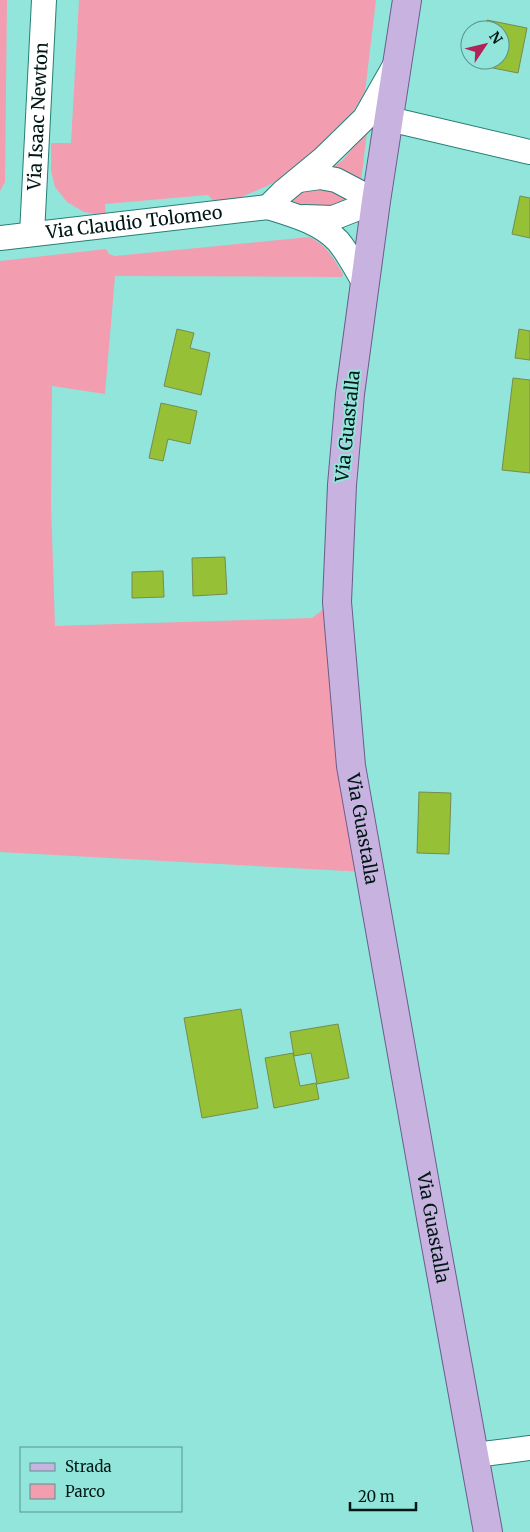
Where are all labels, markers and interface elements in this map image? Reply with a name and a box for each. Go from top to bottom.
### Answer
north arrow [460,20,510,70]
text: N [485,28,506,47]
street label: Via Isaac Newton [22,41,53,192]
street label: Via Claudio Tolomeo [44,200,223,244]
street label: Via Guastalla [330,369,365,484]
street label: Via Guastalla [341,771,384,886]
street label: Via Guastalla [412,1169,455,1285]
legend [20,1447,182,1512]
text: Strada [65,1457,112,1476]
scale bar [350,1480,416,1512]
text: Parco [65,1482,105,1501]
text: 20 m [358,1487,395,1506]

